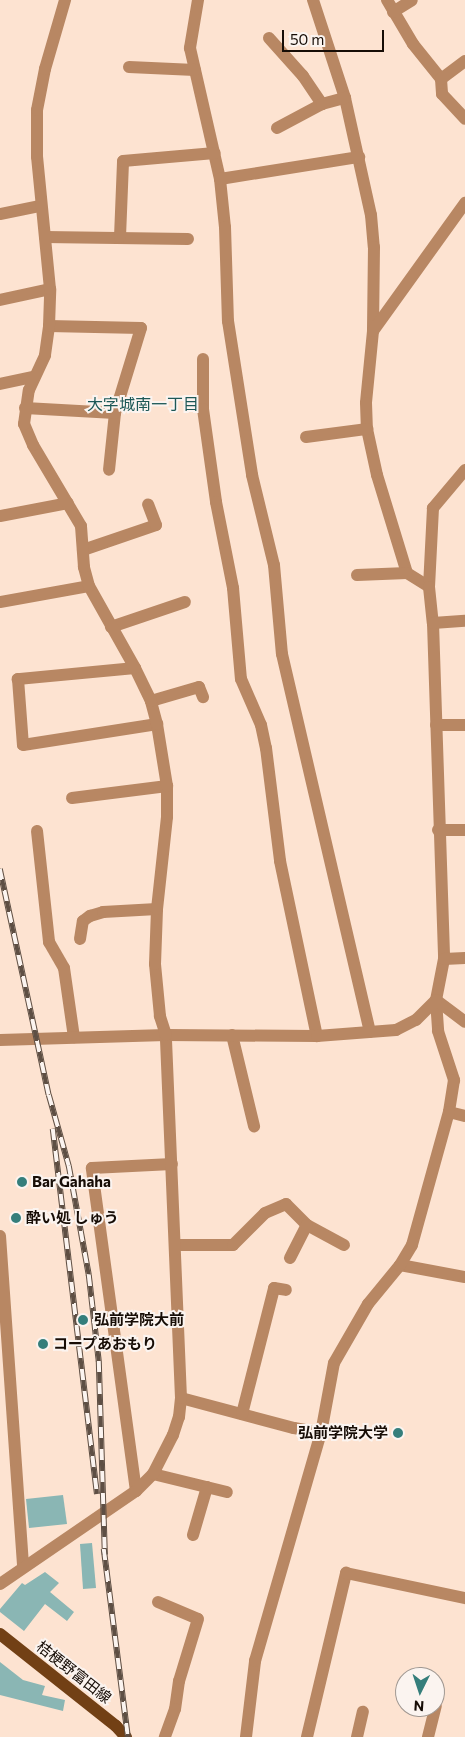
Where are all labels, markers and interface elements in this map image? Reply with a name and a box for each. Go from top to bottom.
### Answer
scale bar [285,20,388,52]
text: 50 m [290,30,324,48]
district label: 大字城南一丁目 [87,394,199,414]
place label: Bar Gahaha [32,1173,111,1191]
marker: Bar Gahaha [16,1176,28,1188]
place label: 酔い処 しゅう [26,1209,119,1227]
marker: 酔い処 しゅう [10,1212,22,1224]
place label: 弘前学院大前 [94,1311,184,1329]
marker: 弘前学院大前 [76,1313,90,1327]
place label: コープあおもり [53,1335,158,1353]
marker: コープあおもり [37,1338,49,1350]
place label: 弘前学院大学 [298,1424,388,1442]
marker: 弘前学院大学 [392,1427,404,1439]
street label: 桔梗野富田線 [33,1637,115,1707]
north arrow [395,1667,445,1717]
text: N [413,1698,425,1715]

